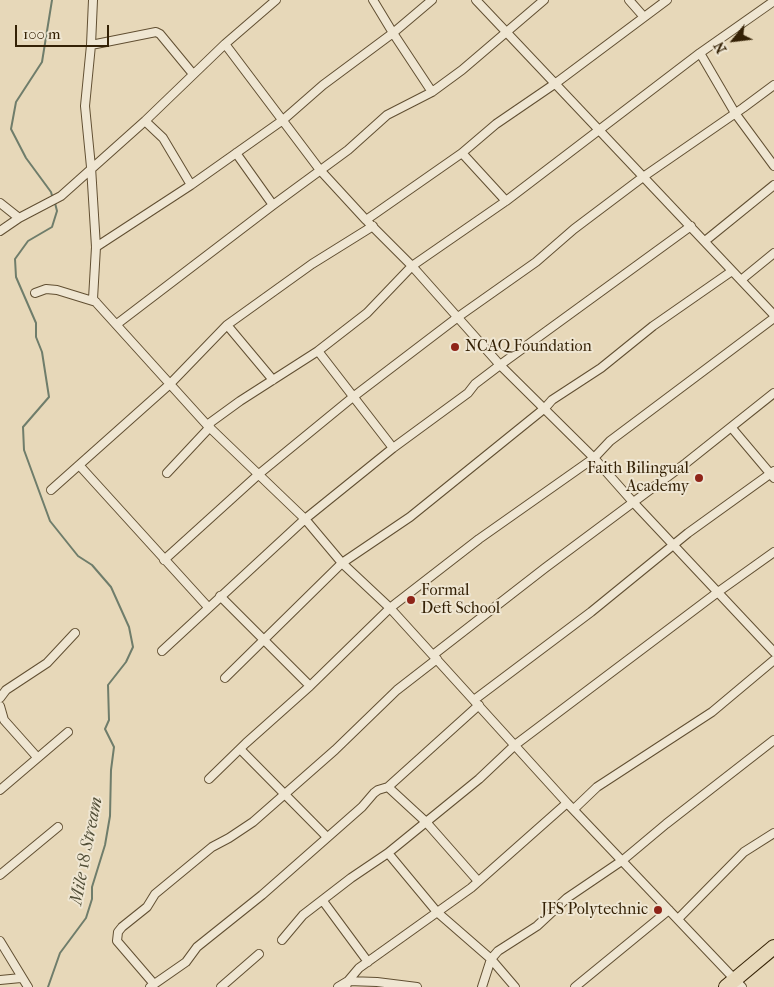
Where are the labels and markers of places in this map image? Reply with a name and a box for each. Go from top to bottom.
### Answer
place label: NCAQ Foundation [465,337,592,357]
marker: NCAQ Foundation [449,341,461,353]
place label: Faith Bilingual Academy [587,459,689,497]
marker: Faith Bilingual Academy [693,472,705,484]
place label: Formal Deft School [421,581,500,619]
marker: Formal Deft School [405,594,417,606]
place label: JFS Polytechnic [541,900,648,920]
marker: JFS Polytechnic [652,904,664,916]

